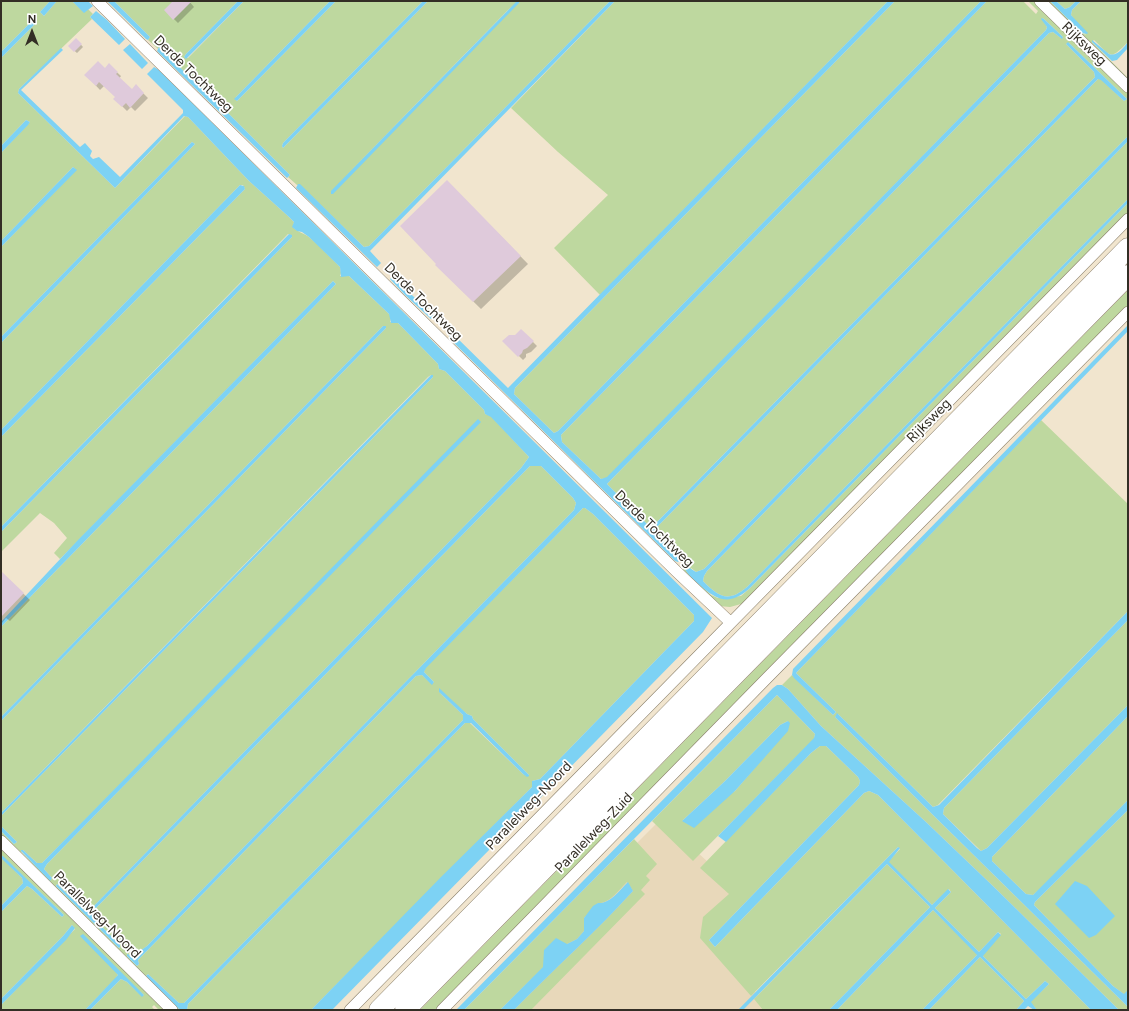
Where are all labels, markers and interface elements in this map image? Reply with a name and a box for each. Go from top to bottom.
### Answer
north arrow [12,12,52,52]
text: N [28,13,36,26]
street label: Rijksweg [1058,19,1110,69]
street label: Derde Tochtweg [150,32,236,116]
street label: Derde Tochtweg [380,259,466,345]
street label: Rijksweg [903,395,955,447]
street label: Derde Tochtweg [611,487,697,571]
street label: Parallelweg-Noord [483,758,575,854]
street label: Parallelweg-Zuid [552,790,636,876]
street label: Parallelweg-Noord [50,868,144,962]

